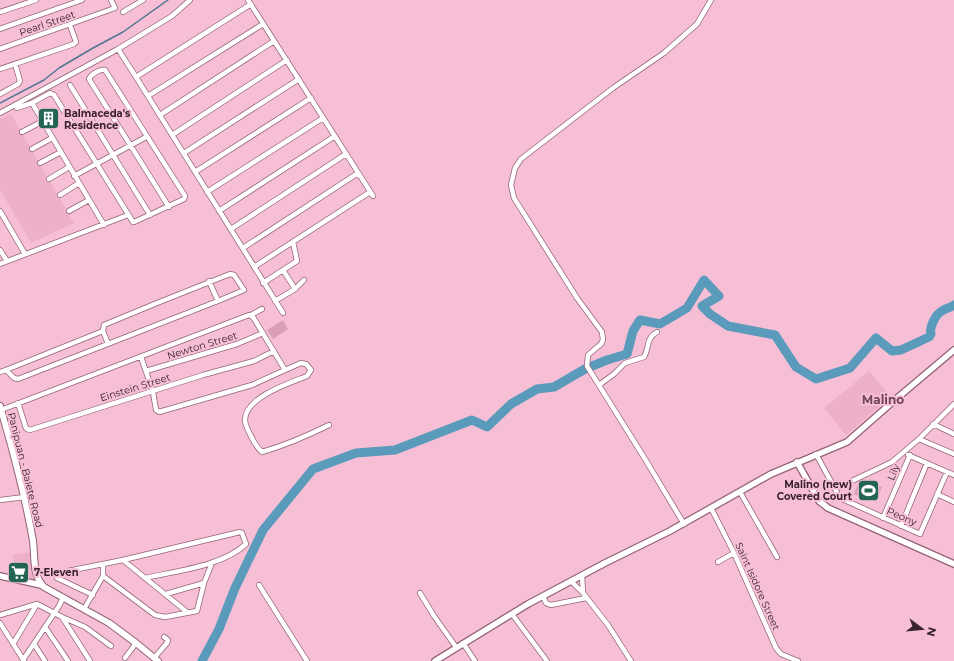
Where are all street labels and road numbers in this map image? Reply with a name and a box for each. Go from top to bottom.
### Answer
street label: Pearl Street [17,8,77,39]
street label: Newton Street [165,329,239,362]
street label: Einstein Street [98,371,172,404]
street label: Panipuan - Balete Road [5,411,46,529]
street label: Lily [884,461,903,482]
street label: Peony [885,504,919,529]
street label: Saint Isidore Street [732,540,783,632]

